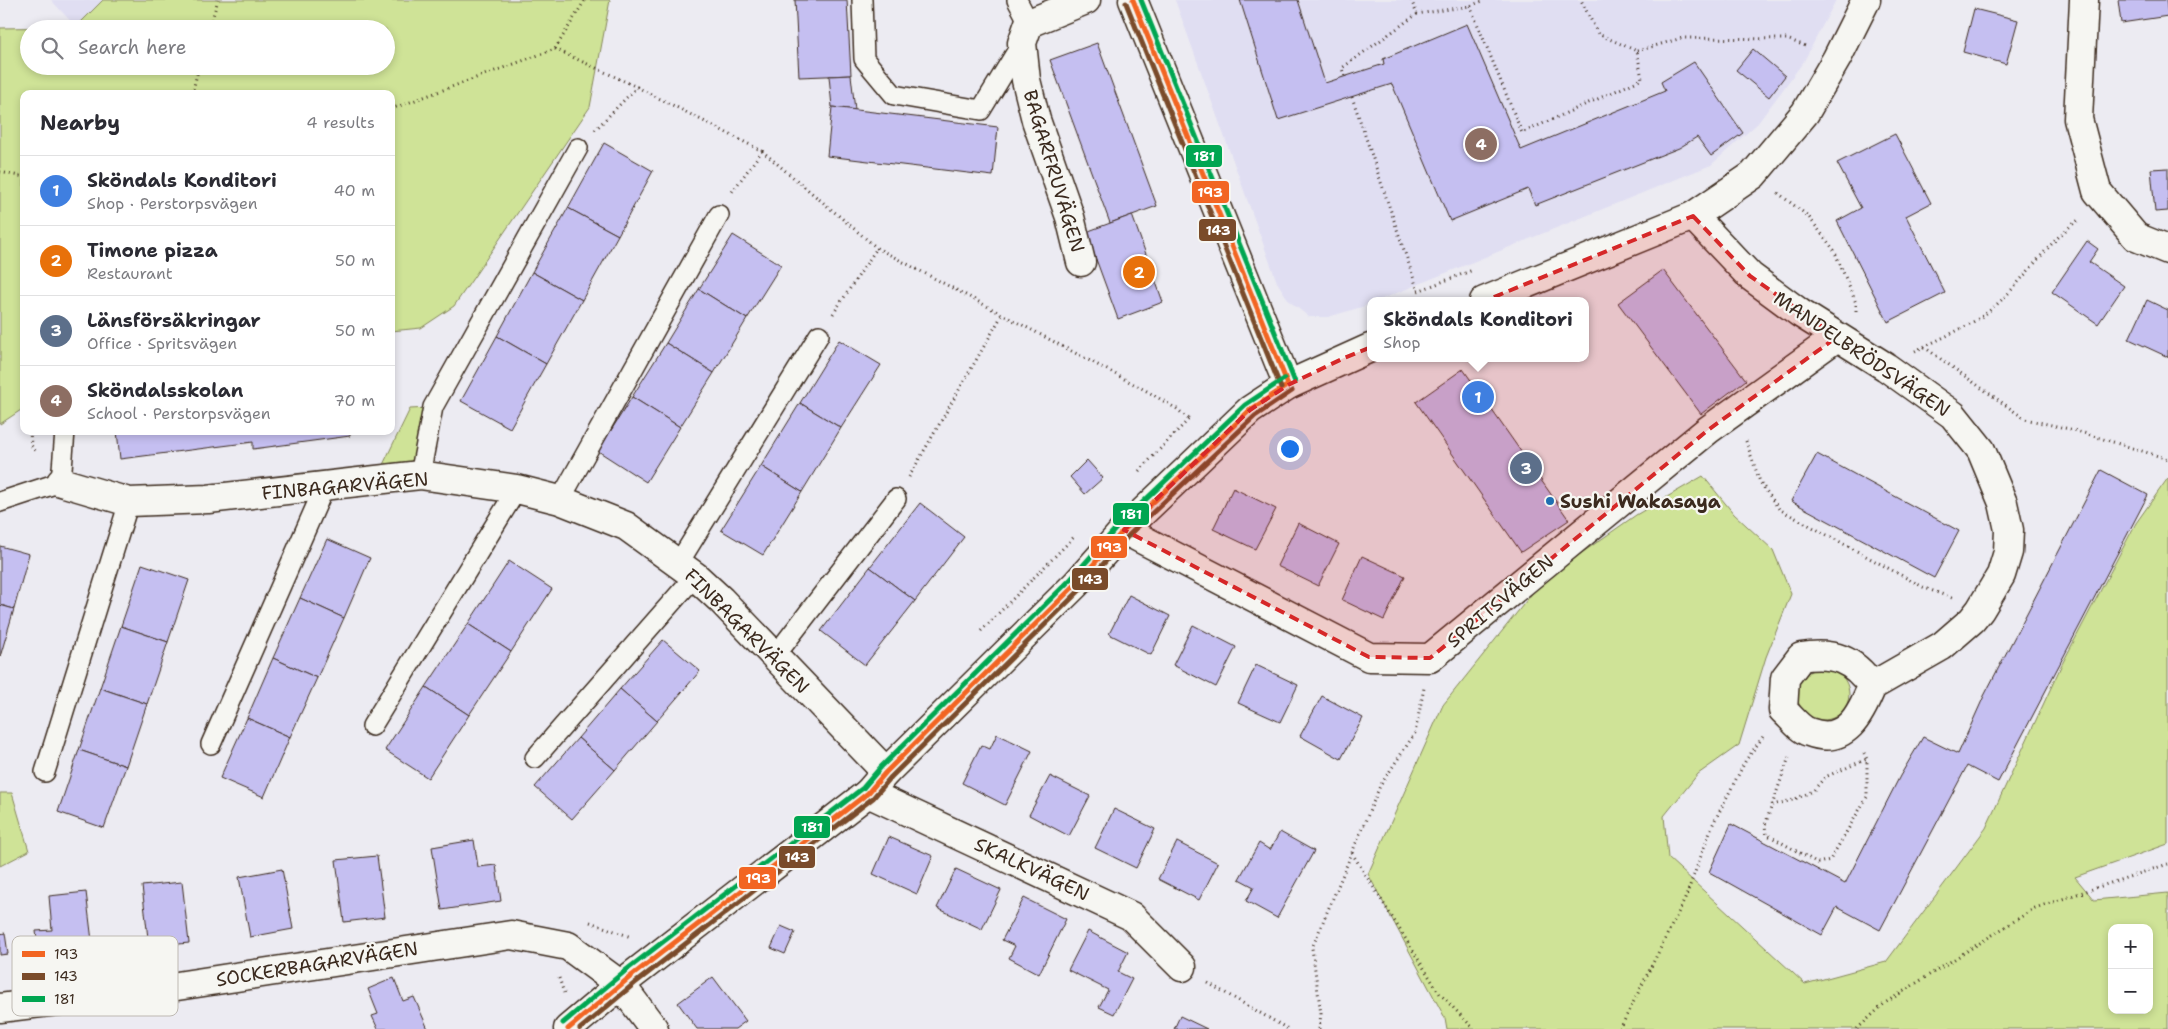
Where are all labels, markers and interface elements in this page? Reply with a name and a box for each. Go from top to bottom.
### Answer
search box [20,20,395,75]
icon: search [38,34,66,62]
text: Search here [78,35,187,60]
street label: BAGARFRUVÄGEN [1017,87,1091,255]
text: Nearby [40,109,120,137]
text: 4 results [306,112,375,133]
pin: 4 [1465,125,1497,163]
line badge: 181 [1185,144,1223,168]
text: 181 [1193,147,1215,165]
text: Sköndals Konditori [87,168,277,193]
text: 1 [52,180,60,201]
text: 40 m [333,180,375,201]
line badge: 193 [1191,180,1230,204]
text: 193 [1197,183,1223,201]
text: Shop · Perstorpsvägen [87,193,258,214]
line badge: 143 [1198,218,1237,242]
text: 143 [1206,221,1231,239]
text: Timone pizza [87,238,218,263]
text: 2 [50,250,62,271]
text: 50 m [335,250,375,271]
pin: 2 [1123,253,1155,291]
text: Restaurant [87,263,173,284]
street label: MANDELBRÖDSVÄGEN [1769,286,1955,422]
popup [1367,297,1589,362]
text: Sköndals Konditori [1383,307,1573,332]
text: Länsförsäkringar [87,308,261,333]
text: 3 [50,320,62,341]
text: 50 m [335,320,375,341]
text: Shop [1383,332,1420,353]
text: Office · Spritsvägen [87,333,237,354]
text: Sköndalsskolan [87,378,243,403]
pin: 1 [1462,378,1494,416]
text: 4 [50,390,62,411]
text: 70 m [334,390,375,411]
text: School · Perstorpsvägen [87,403,271,424]
your location [1277,436,1303,462]
pin: 3 [1510,449,1542,487]
street label: FINBAGARVÄGEN [261,466,429,506]
place label: Sushi Wakasaya [1560,489,1721,514]
marker: Sushi Wakasaya [1544,495,1556,507]
line badge: 181 [1112,502,1150,526]
text: 181 [1120,505,1142,523]
line badge: 193 [1090,535,1128,559]
text: 193 [1096,538,1122,556]
street label: SPRITSVÄGEN [1441,549,1559,653]
street label: FINBAGARVÄGEN [679,563,815,699]
line badge: 143 [1071,567,1109,591]
text: 143 [1078,570,1103,588]
line badge: 181 [793,815,831,839]
text: 181 [801,818,823,836]
street label: SKALKVÄGEN [971,831,1093,907]
line badge: 143 [778,845,816,869]
text: 143 [785,848,810,866]
line badge: 193 [738,866,777,890]
text: 193 [745,869,771,887]
map controls [2108,924,2153,1014]
button: + [2108,924,2153,969]
legend [12,936,178,1016]
street label: SOCKERBAGARVÄGEN [214,936,420,992]
text: 193 [54,945,78,963]
text: 143 [54,967,78,985]
button: − [2108,969,2153,1014]
text: 181 [54,990,75,1008]

